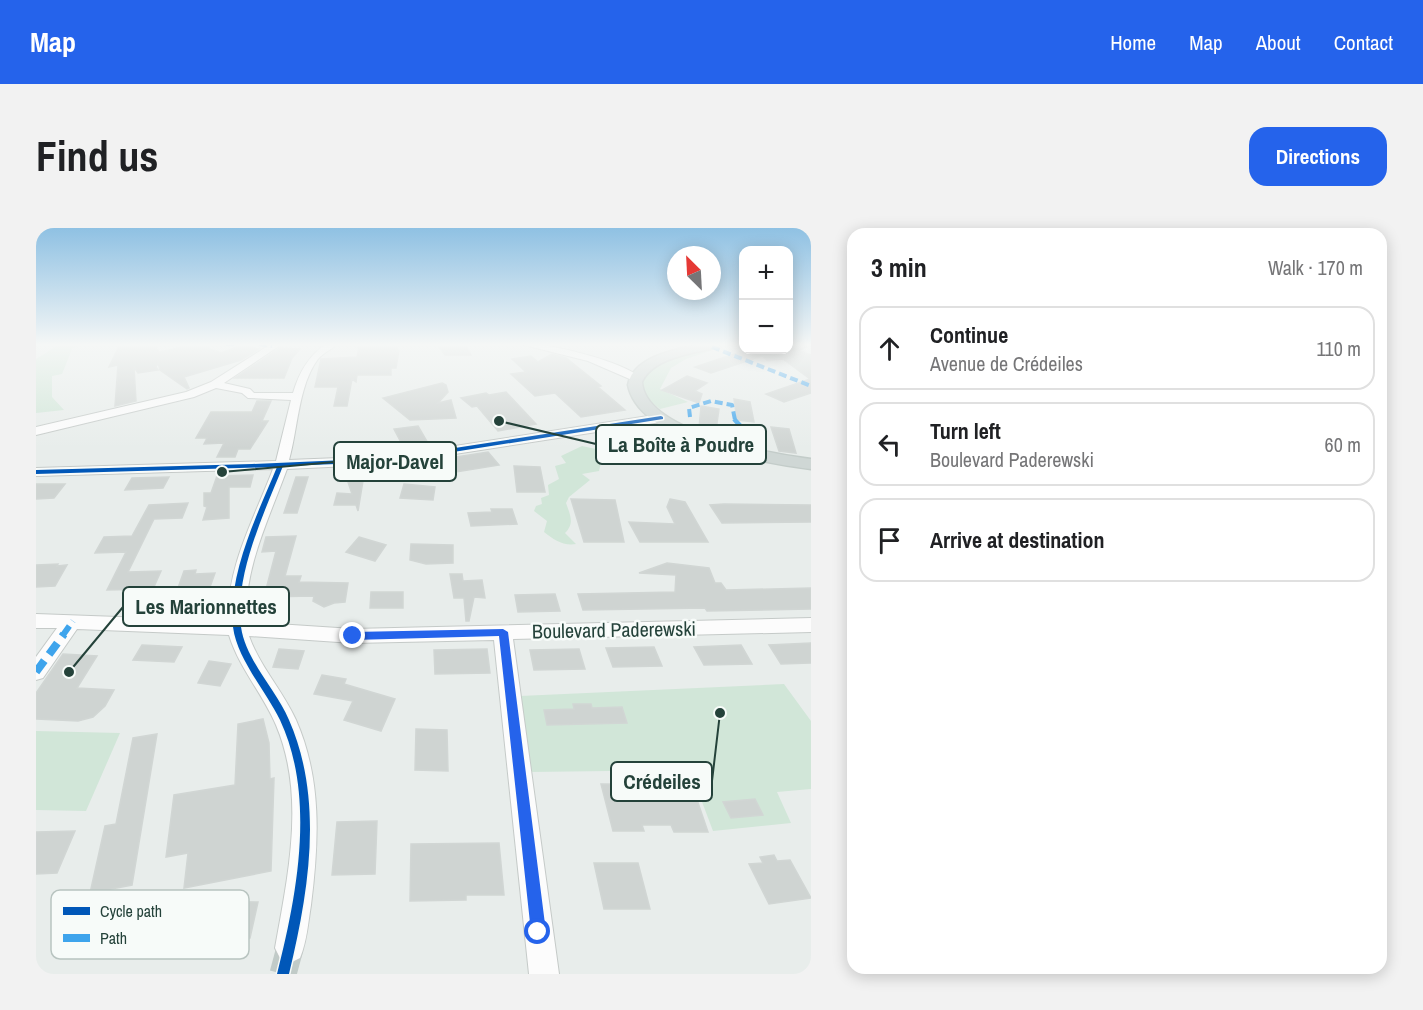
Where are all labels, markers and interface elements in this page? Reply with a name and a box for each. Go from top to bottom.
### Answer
text: Map [30,23,76,61]
text: Home [1110,28,1156,57]
text: Map [1189,28,1223,57]
text: About [1256,28,1301,57]
text: Contact [1334,28,1393,57]
button: Directions [1249,127,1387,186]
text: Find us [36,128,158,184]
north arrow [667,246,721,300]
map controls [739,246,793,354]
button: + [739,246,793,300]
text: 3 min [871,250,927,285]
text: Walk · 170 m [1268,254,1363,281]
button: − [739,300,793,354]
text: Continue [930,320,1008,350]
icon: ahead [873,332,906,365]
text: 110 m [1317,335,1361,362]
text: Avenue de Crédeiles [930,350,1083,377]
text: Turn left [930,416,1001,446]
callout: La Boîte à Poudre [596,425,766,464]
icon: left [873,428,906,461]
text: La Boîte à Poudre [608,430,754,459]
text: 60 m [1325,431,1361,458]
callout: Major-Davel [334,442,456,481]
text: Boulevard Paderewski [930,446,1094,473]
text: Major-Davel [346,447,444,476]
icon: arrive [873,524,906,557]
text: Arrive at destination [930,525,1104,555]
callout: Les Marionnettes [123,587,289,626]
text: Les Marionnettes [135,592,277,621]
street label: Boulevard Paderewski [532,615,696,644]
route end [339,622,365,648]
callout: Crédeiles [611,762,712,801]
text: Crédeiles [623,767,701,796]
legend [51,890,249,959]
text: Cycle path [100,900,162,922]
route start [524,918,550,944]
text: Path [100,927,127,949]

